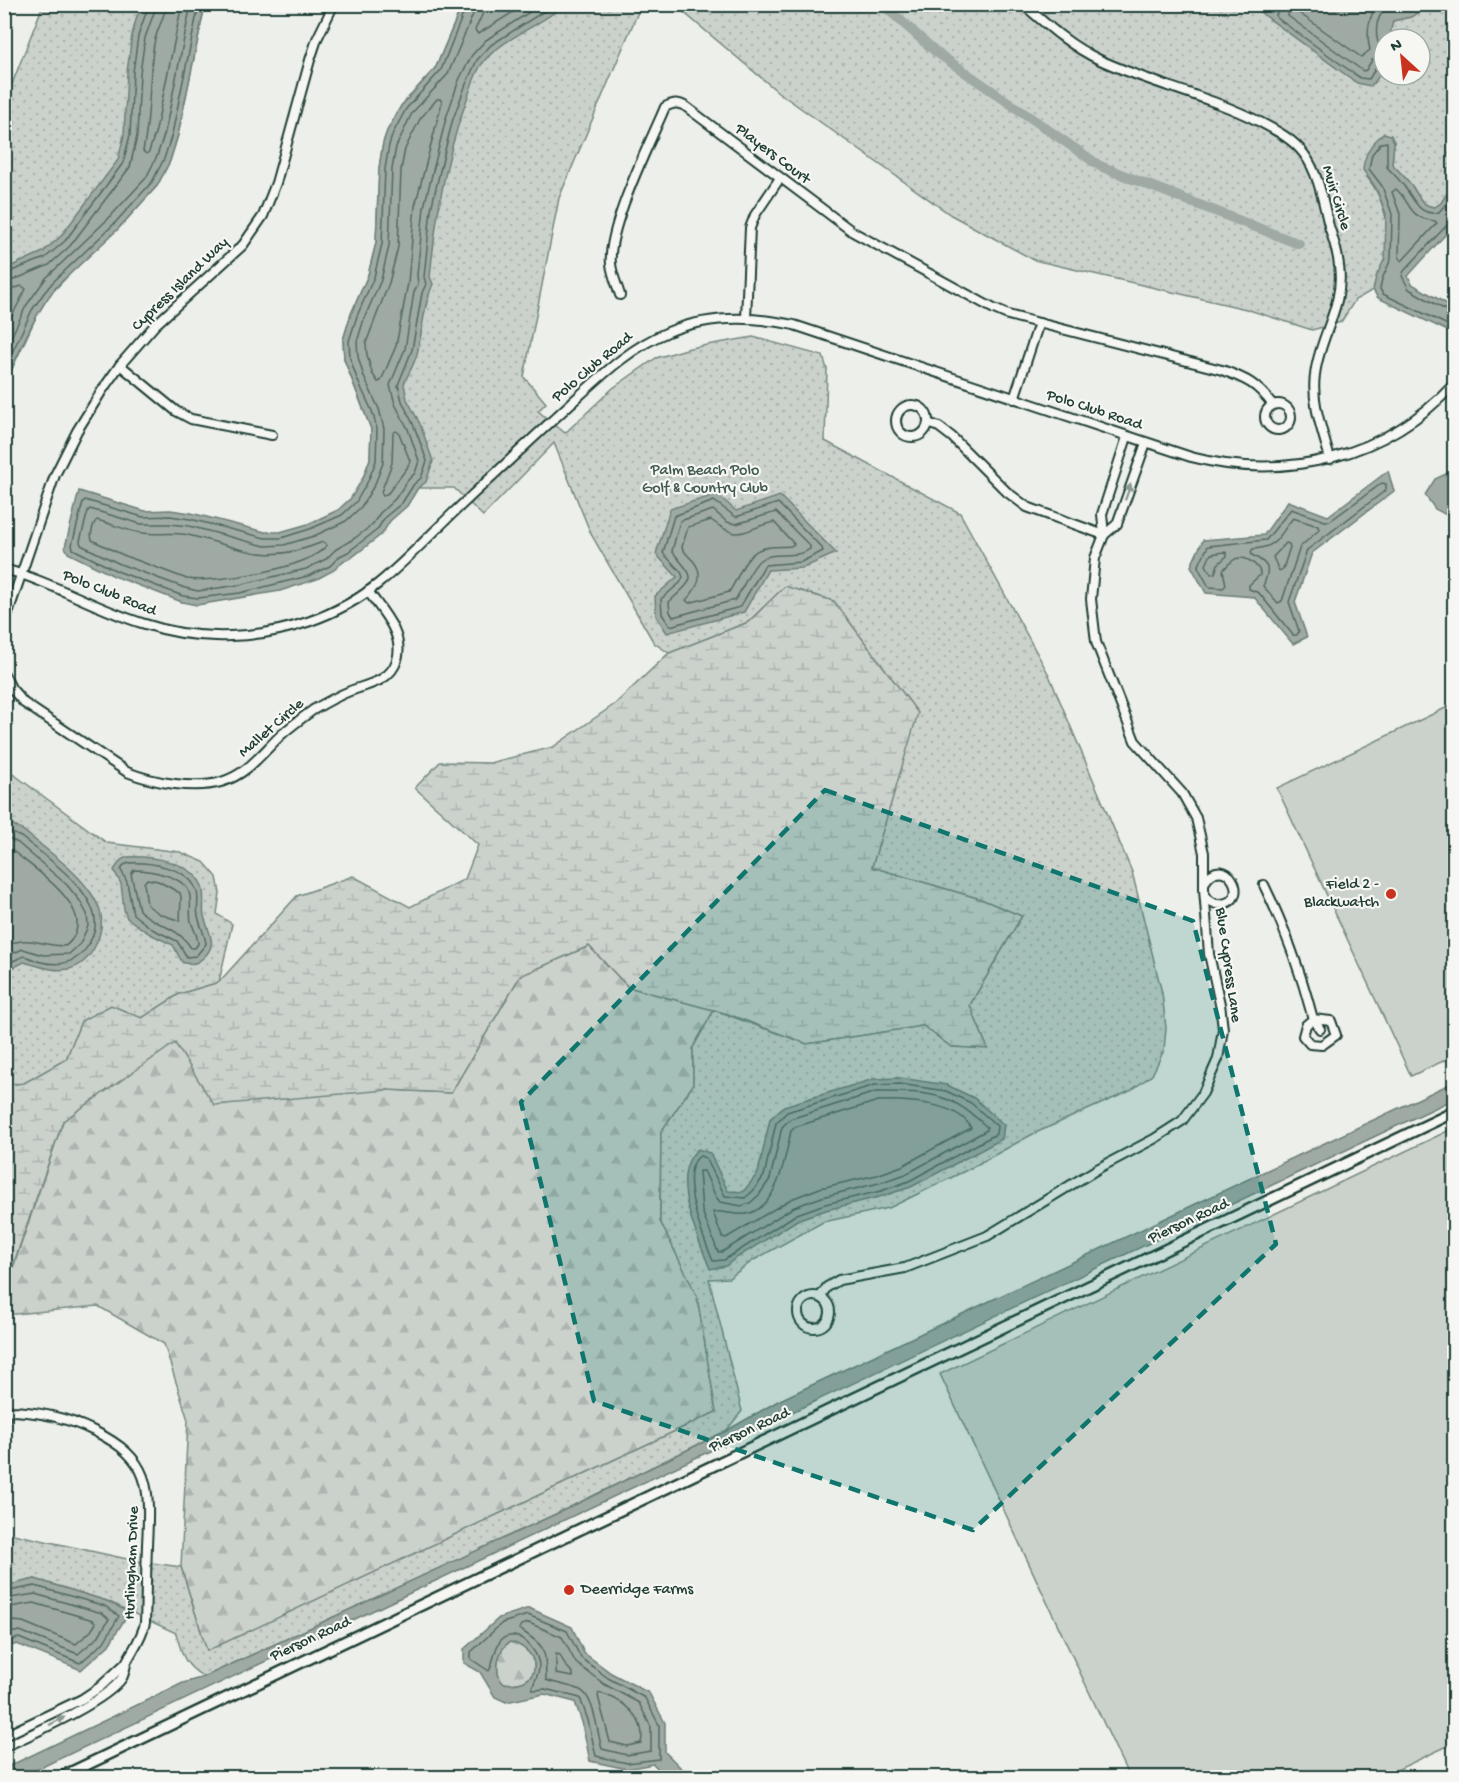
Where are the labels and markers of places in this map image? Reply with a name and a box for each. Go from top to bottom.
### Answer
place label: Field 2 - Blackwatch [1303,876,1379,913]
marker: Field 2 - Blackwatch [1384,887,1398,901]
place label: Deerridge Farms [580,1581,694,1600]
marker: Deerridge Farms [562,1583,576,1597]

